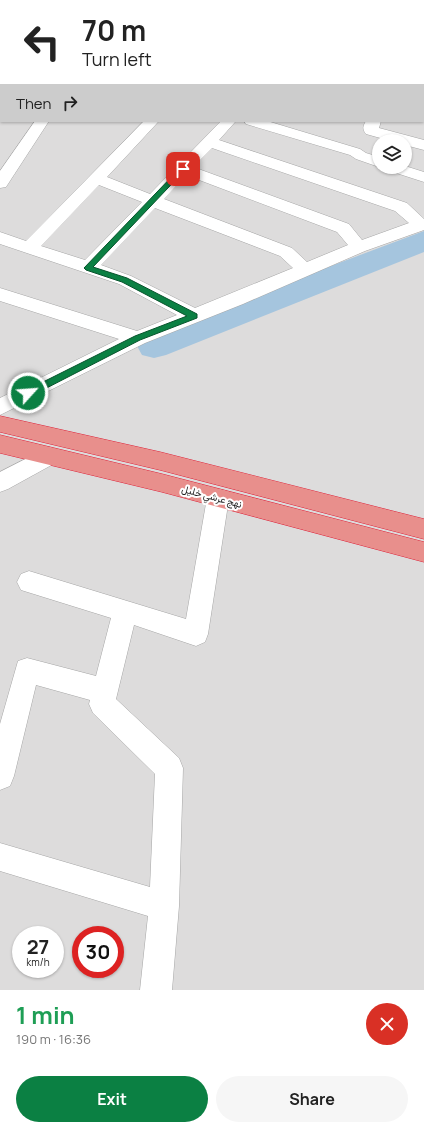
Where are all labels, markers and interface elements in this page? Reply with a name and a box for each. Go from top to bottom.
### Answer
text: 70 m [82,11,146,49]
icon: left [16,16,68,68]
text: Turn left [82,47,152,71]
icon: right [59,92,81,114]
text: Then [16,93,51,114]
map controls [372,134,412,174]
button: layers [372,134,412,174]
pin [166,152,200,186]
icon: arrive [172,158,194,180]
position arrow [7,372,49,414]
street label: نهج عرشي خليل [180,481,244,513]
speed limit sign: 30 [72,926,124,978]
text: 27 [27,933,49,960]
text: km/h [26,955,50,969]
text: 1 min [16,998,75,1031]
button: close [366,1003,408,1045]
text: 190 m · 16:36 [16,1030,91,1048]
button: Exit [16,1076,208,1122]
button: Share [216,1076,408,1122]

